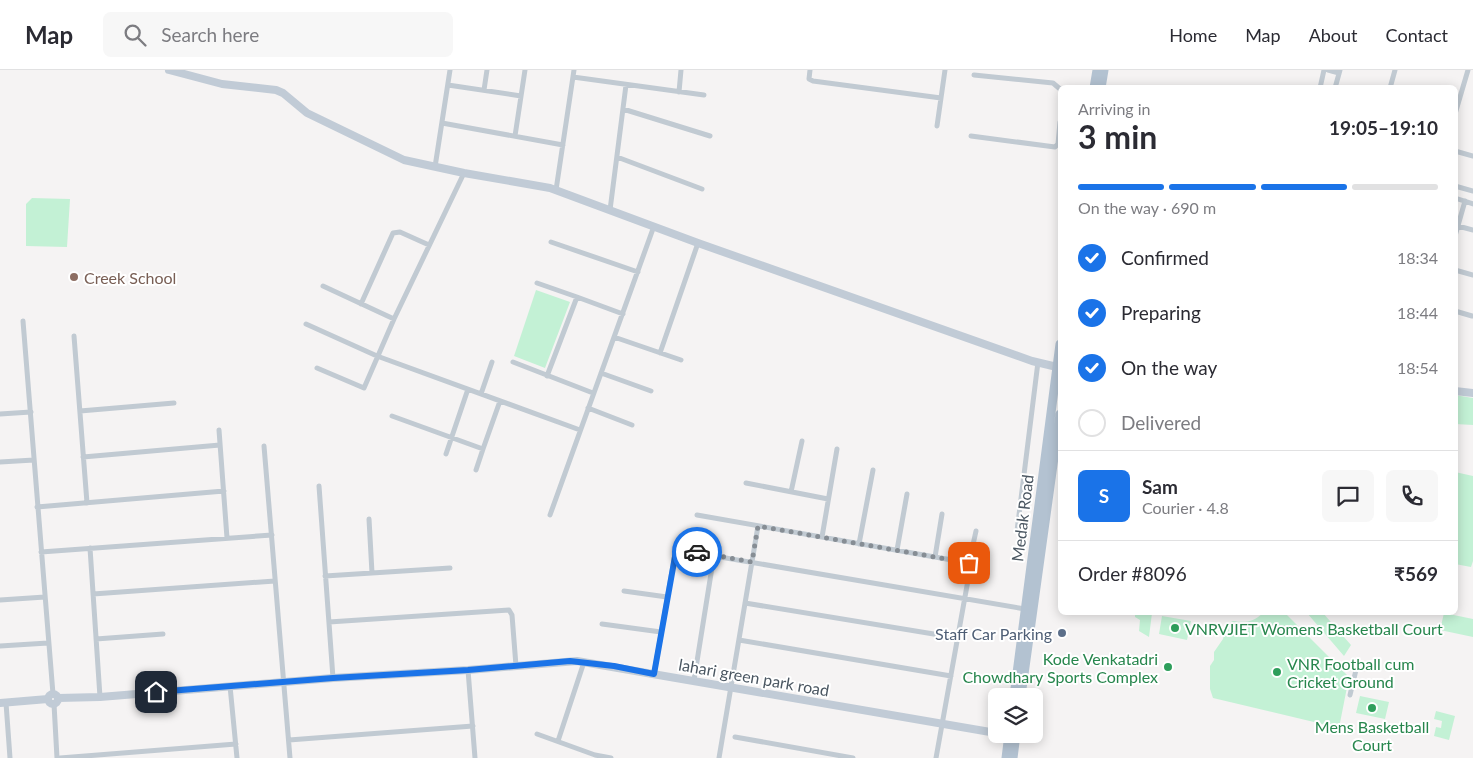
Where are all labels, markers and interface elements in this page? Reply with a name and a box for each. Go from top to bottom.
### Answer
search box [103,12,453,57]
text: Map [25,20,73,49]
icon: search [121,21,149,49]
text: Search here [161,23,259,46]
text: Home [1169,24,1217,46]
text: Map [1245,24,1281,46]
text: About [1309,24,1358,46]
text: Contact [1386,24,1448,46]
text: Arriving in [1078,99,1151,118]
text: 19:05–19:10 [1329,116,1438,139]
text: 3 min [1078,117,1157,156]
text: On the way · 690 m [1078,198,1216,217]
icon: check [1078,244,1106,272]
text: Confirmed [1121,246,1209,269]
text: 18:34 [1397,248,1438,267]
place label: Creek School [84,268,176,287]
marker: Creek School [68,271,80,283]
icon: check [1078,299,1106,327]
text: Preparing [1121,301,1201,324]
text: 18:44 [1397,303,1438,322]
icon: check [1078,354,1106,382]
text: On the way [1121,356,1217,379]
text: 18:54 [1397,358,1438,377]
text: Delivered [1121,411,1201,434]
button: chat [1322,470,1374,522]
button: phone [1386,470,1438,522]
street label: Medak Road [1007,473,1037,563]
text: Sam [1142,475,1178,498]
text: S [1099,484,1109,507]
text: Courier · 4.8 [1142,498,1229,517]
courier [672,527,722,577]
icon: car [683,538,711,566]
pin [948,542,990,584]
icon: bag [955,549,983,577]
text: Order #8096 [1078,562,1187,585]
text: ₹569 [1394,562,1438,585]
place label: VNRVJIET Womens Basketball Court [1185,619,1443,638]
marker: VNRVJIET Womens Basketball Court [1169,622,1181,634]
place label: Staff Car Parking [935,624,1052,643]
marker: Staff Car Parking [1056,627,1068,639]
place label: Kode Venkatadri Chowdhary Sports Complex [962,649,1158,686]
street label: lahari green park road [677,654,831,700]
place label: VNR Football cum Cricket Ground [1287,654,1415,691]
marker: Kode Venkatadri Chowdhary Sports Complex [1162,661,1174,673]
marker: VNR Football cum Cricket Ground [1271,666,1283,678]
pin [135,671,177,713]
icon: home [142,678,170,706]
map controls [988,688,1043,743]
button: layers [988,688,1043,743]
marker: Mens Basketball Court [1366,702,1378,714]
place label: Mens Basketball Court [1315,717,1429,754]

